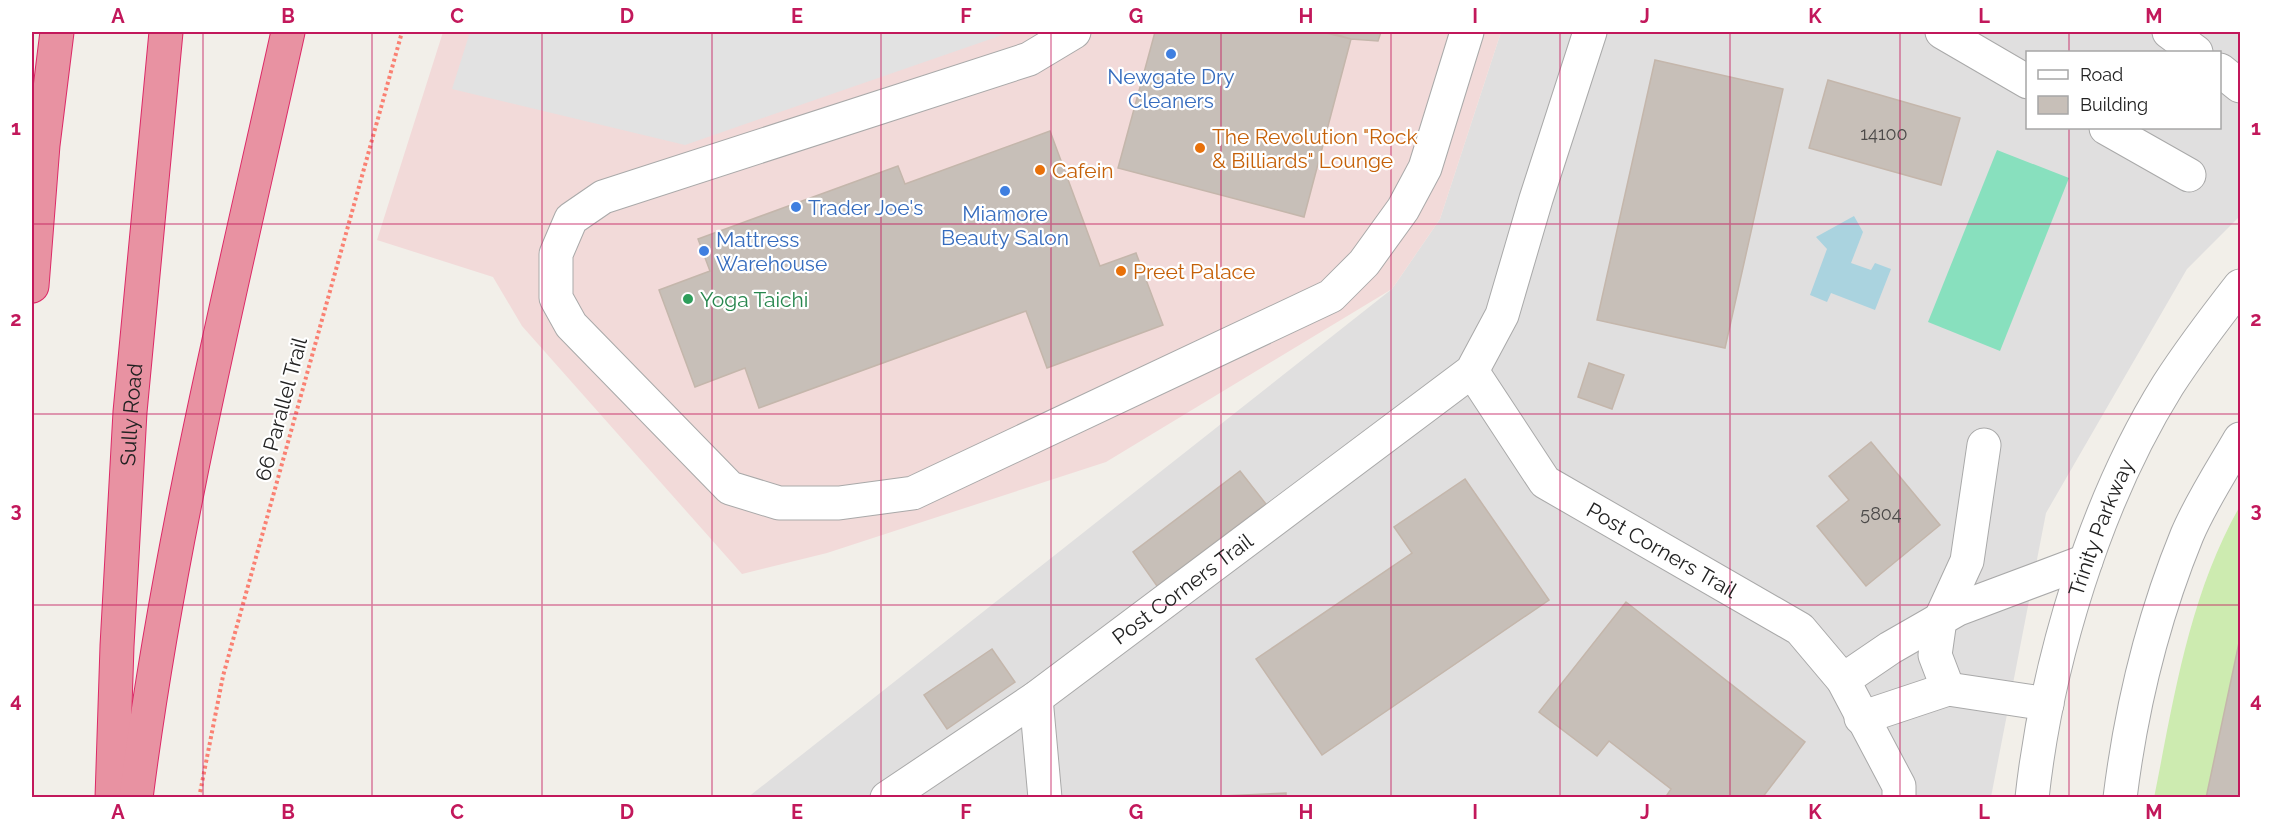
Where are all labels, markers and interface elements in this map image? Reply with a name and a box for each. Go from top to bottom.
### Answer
text: A [111,4,125,28]
text: B [281,4,295,28]
text: C [450,4,464,28]
text: D [620,4,634,28]
text: E [791,4,803,28]
text: F [960,4,972,28]
text: G [1129,4,1143,28]
text: H [1299,4,1313,28]
text: I [1472,4,1478,28]
text: J [1640,4,1650,28]
text: K [1808,4,1822,28]
text: L [1978,4,1990,28]
text: M [2145,4,2163,28]
marker: Newgate Dry Cleaners [1164,47,1178,61]
legend [2026,51,2221,129]
place label: Newgate Dry Cleaners [1107,64,1235,113]
text: Road [2080,64,2123,85]
text: Building [2080,94,2148,115]
text: 1 [11,116,21,140]
text: 1 [2251,116,2261,140]
house number: 14100 [1860,123,1908,144]
place label: The Revolution "Rock & Billiards" Lounge [1212,124,1418,173]
marker: The Revolution "Rock & Billiards" Lounge [1193,141,1207,155]
place label: Cafein [1052,158,1114,183]
marker: Cafein [1033,163,1047,177]
marker: Miamore Beauty Salon [998,184,1012,198]
place label: Trader Joe's [808,195,923,220]
marker: Trader Joe's [789,200,803,214]
place label: Miamore Beauty Salon [941,201,1069,250]
place label: Mattress Warehouse [716,227,827,276]
marker: Mattress Warehouse [697,244,711,258]
place label: Preet Palace [1133,259,1255,284]
marker: Preet Palace [1114,264,1128,278]
place label: Yoga Taichi [700,287,808,312]
marker: Yoga Taichi [681,292,695,306]
text: 2 [10,307,22,331]
text: 2 [2250,307,2262,331]
street label: 66 Parallel Trail [250,334,312,483]
street label: Sully Road [115,362,147,467]
street label: Trinity Parkway [2063,455,2138,599]
street label: Post Corners Trail [1583,496,1742,603]
text: 3 [10,498,22,522]
text: 3 [2250,498,2262,522]
house number: 5804 [1860,503,1902,524]
street label: Post Corners Trail [1107,528,1257,649]
text: 4 [10,688,22,712]
text: 4 [2250,688,2262,712]
text: A [111,800,125,824]
text: B [281,800,295,824]
text: C [450,800,464,824]
text: D [620,800,634,824]
text: E [791,800,803,824]
text: F [960,800,972,824]
text: G [1129,800,1143,824]
text: H [1299,800,1313,824]
text: I [1472,800,1478,824]
text: J [1640,800,1650,824]
text: K [1808,800,1822,824]
text: L [1978,800,1990,824]
text: M [2145,800,2163,824]

